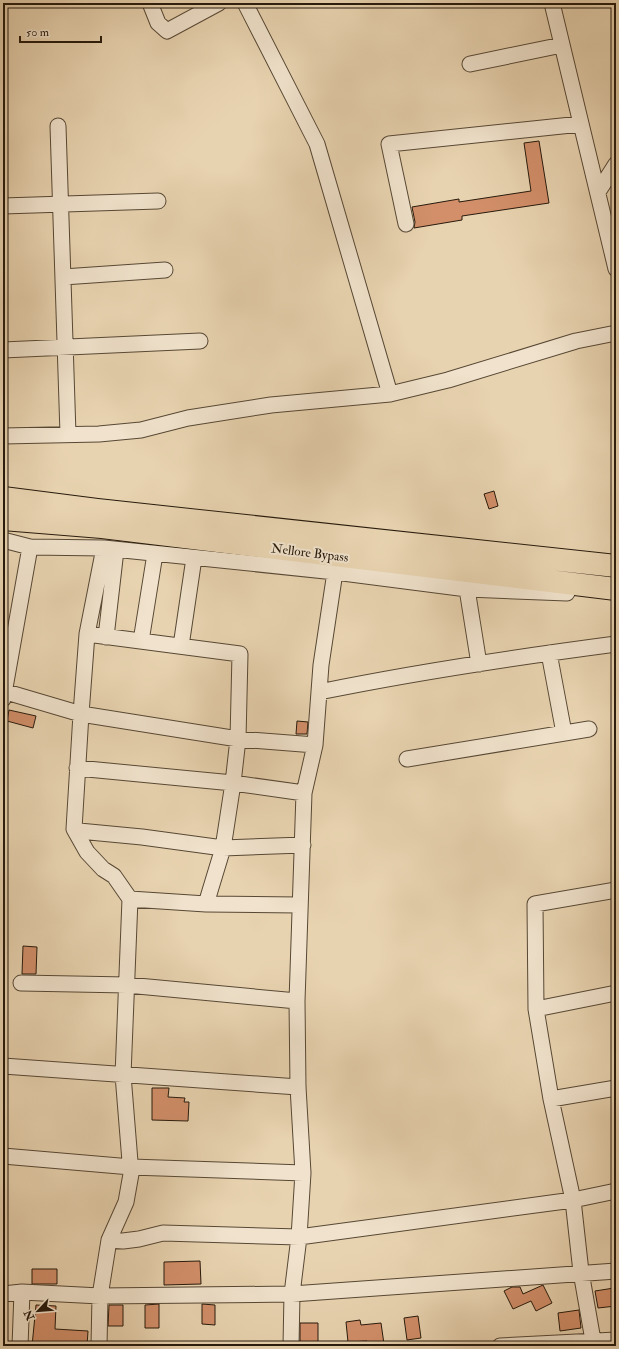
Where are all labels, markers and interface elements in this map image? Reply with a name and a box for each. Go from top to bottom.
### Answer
scale bar [20,18,101,44]
text: 50 m [26,25,50,40]
street label: Nellore Bypass [270,540,350,567]
north arrow [18,1291,58,1331]
text: N [21,1307,38,1323]

